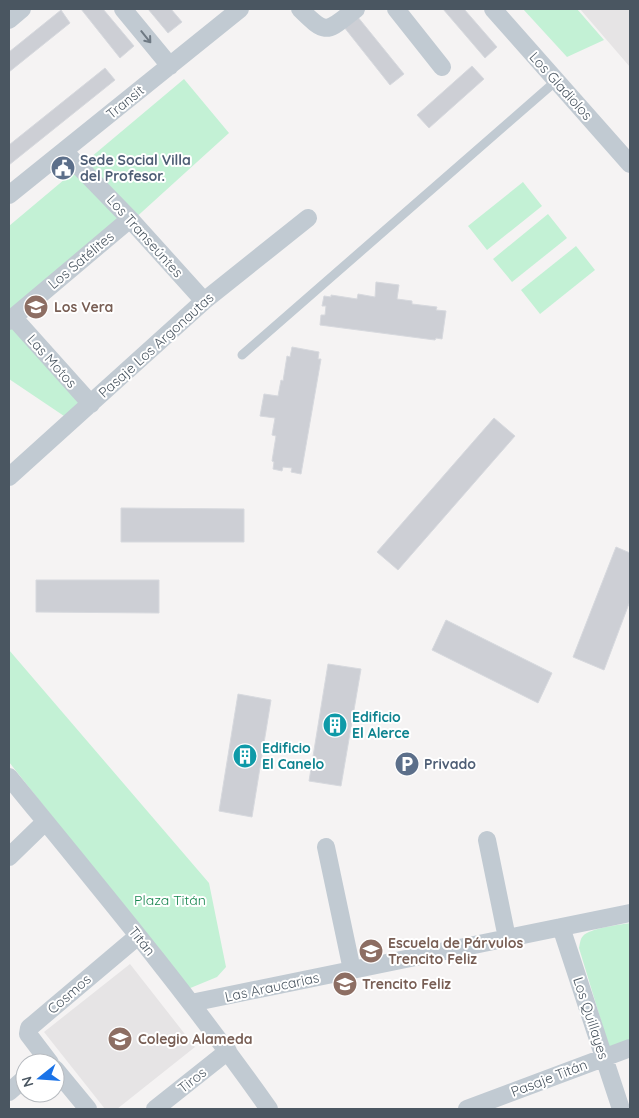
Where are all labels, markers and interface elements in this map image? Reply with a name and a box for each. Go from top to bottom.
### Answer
one-way arrow [141,31,152,44]
street label: Los Gladiolos [526,48,596,124]
street label: Transit [102,81,148,123]
place label: Sede Social Villa del Profesor. [80,151,191,185]
public building icon: Sede Social Villa del Profesor. [50,155,76,181]
street label: Los Transeúntes [103,191,187,281]
street label: Los Satélites [44,227,118,293]
street label: Pasaje Los Argonautas [95,288,217,402]
school or university icon: Los Vera [23,294,49,320]
place label: Los Vera [54,298,113,316]
street label: Las Motos [23,330,81,392]
place label: Edificio El Alerce [352,708,410,742]
building icon: Edificio El Alerce [322,712,348,738]
place label: Edificio El Canelo [262,739,325,773]
building icon: Edificio El Canelo [232,743,258,769]
parking icon: Privado [394,751,420,777]
place label: Privado [424,755,476,773]
park label: Plaza Titán [134,891,206,909]
street label: Titán [125,923,159,959]
place label: Escuela de Párvulos Trencito Feliz [388,934,523,968]
school or university icon: Escuela de Párvulos Trencito Feliz [358,938,384,964]
street label: Las Araucarias [223,968,321,1006]
street label: Cosmos [43,970,95,1018]
school or university icon: Trencito Feliz [332,971,358,997]
place label: Trencito Feliz [362,975,451,993]
street label: Los Quillayes [569,975,613,1061]
school or university icon: Colegio Alameda [107,1026,133,1052]
place label: Colegio Alameda [138,1030,253,1048]
north arrow [15,1053,65,1103]
street label: Pasaje Titán [508,1055,590,1101]
street label: Tiros [174,1063,210,1097]
text: N [17,1074,38,1089]

